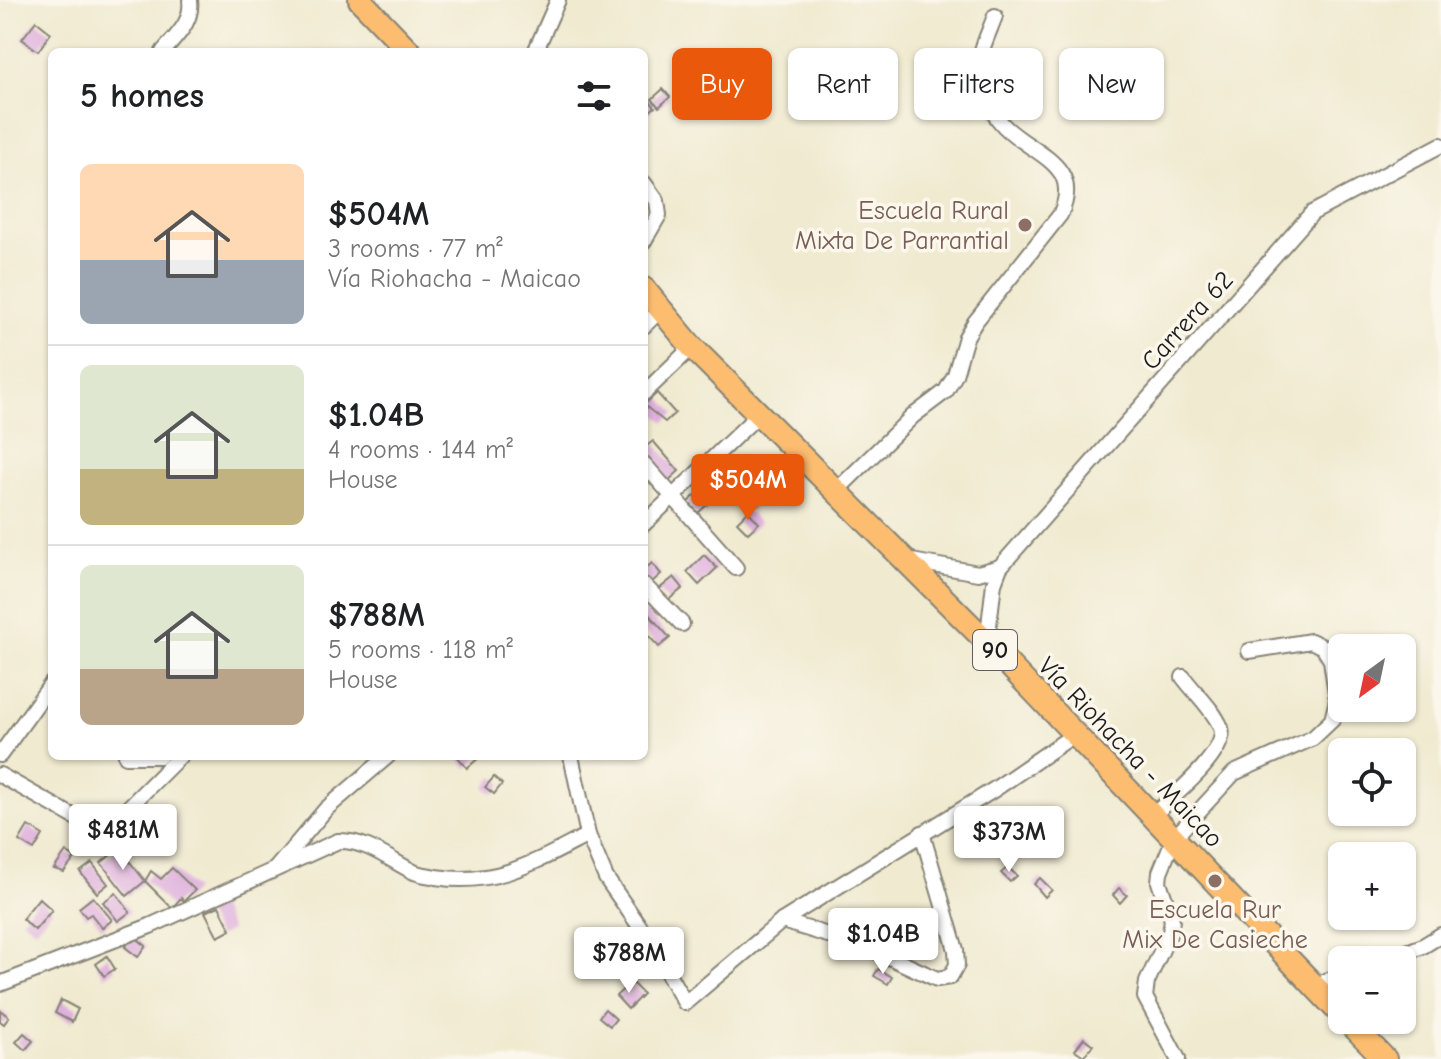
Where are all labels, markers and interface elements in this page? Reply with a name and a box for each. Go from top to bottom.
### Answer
chip: Buy [672,48,772,120]
chip: Rent [788,48,898,120]
chip: Filters [914,48,1043,120]
chip: New [1059,48,1164,120]
icon: filters [572,74,616,118]
text: 5 homes [80,76,204,116]
text: $504M [328,194,429,234]
icon: home [144,196,240,292]
place label: Escuela Rural Mixta De Parrantial [795,196,1009,256]
marker: Escuela Rural Mixta De Parrantial [1016,216,1034,234]
text: 3 rooms · 77 m² [328,234,503,264]
text: Vía Riohacha - Maicao [328,264,581,294]
street label: Carrera 62 [1136,265,1240,376]
text: $1.04B [328,395,424,435]
icon: home [144,397,240,493]
text: 4 rooms · 144 m² [328,435,513,465]
pin: $504M [692,454,804,522]
text: House [328,465,398,495]
text: $504M [709,465,787,495]
text: $788M [328,595,425,635]
icon: home [144,597,240,693]
road number: 90 [973,630,1017,670]
north arrow [1328,634,1416,722]
map controls [1328,634,1416,1034]
text: 5 rooms · 118 m² [328,635,513,665]
street label: Vía Riohacha - Maicao [1032,651,1229,854]
text: House [328,665,398,695]
button: locate [1328,738,1416,826]
pin: $481M [67,804,179,872]
pin: $373M [953,806,1065,874]
text: $481M [87,815,159,845]
text: $373M [972,817,1046,847]
button: + [1328,842,1416,930]
marker: Escuela Rur Mix De Casieche [1206,872,1224,890]
place label: Escuela Rur Mix De Casieche [1122,895,1308,955]
pin: $1.04B [818,908,948,976]
text: $1.04B [846,919,920,949]
pin: $788M [573,927,685,995]
text: $788M [592,938,666,968]
button: − [1328,946,1416,1034]

